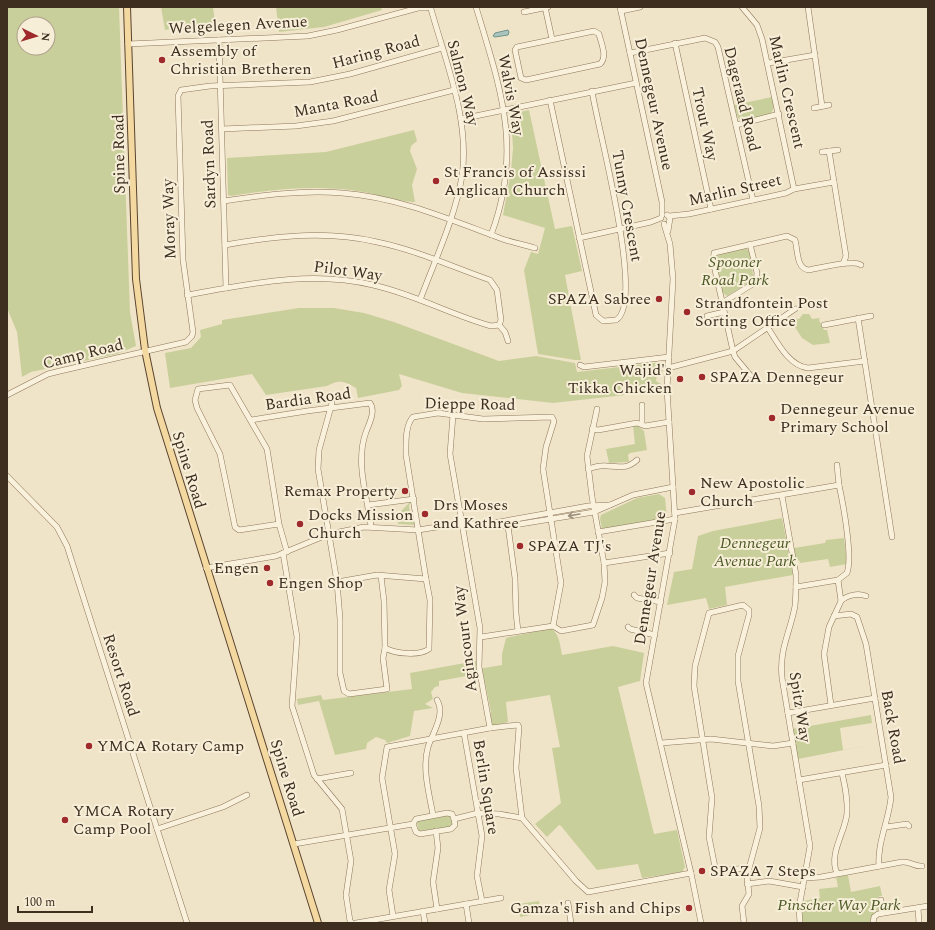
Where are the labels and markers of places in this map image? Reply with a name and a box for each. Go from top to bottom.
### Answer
place label: Assembly of Christian Bretheren [170,39,312,81]
marker: Assembly of Christian Bretheren [157,55,167,65]
place label: St Francis of Assissi Anglican Church [444,160,586,202]
marker: St Francis of Assissi Anglican Church [431,176,441,186]
place label: SPAZA Sabree [548,287,651,311]
place label: Strandfontein Post Sorting Office [695,291,829,333]
marker: SPAZA Sabree [654,294,664,304]
marker: Strandfontein Post Sorting Office [682,307,692,317]
place label: Wajid's Tikka Chicken [568,358,672,400]
place label: SPAZA Dennegeur [710,365,844,389]
marker: SPAZA Dennegeur [697,372,707,382]
marker: Wajid's Tikka Chicken [675,374,685,384]
place label: Dennegeur Avenue Primary School [780,397,915,439]
marker: Dennegeur Avenue Primary School [767,413,777,423]
place label: New Apostolic Church [700,471,805,513]
place label: Remax Property [284,479,398,503]
marker: Remax Property [400,486,410,496]
marker: New Apostolic Church [687,487,697,497]
place label: Drs Moses and Kathree [433,493,519,535]
place label: Docks Mission Church [308,503,413,545]
marker: Drs Moses and Kathree [420,509,430,519]
marker: Docks Mission Church [295,519,305,529]
place label: SPAZA TJ's [528,534,612,558]
marker: SPAZA TJ's [515,541,525,551]
place label: Engen [214,556,259,580]
marker: Engen [262,563,272,573]
place label: Engen Shop [278,571,363,595]
marker: Engen Shop [265,578,275,588]
place label: YMCA Rotary Camp [97,734,244,758]
marker: YMCA Rotary Camp [84,741,94,751]
place label: YMCA Rotary Camp Pool [73,799,175,841]
marker: YMCA Rotary Camp Pool [60,815,70,825]
place label: SPAZA 7 Steps [710,859,816,883]
marker: SPAZA 7 Steps [697,866,707,876]
place label: Gamza's Fish and Chips [510,896,681,920]
marker: Gamza's Fish and Chips [684,903,694,913]

